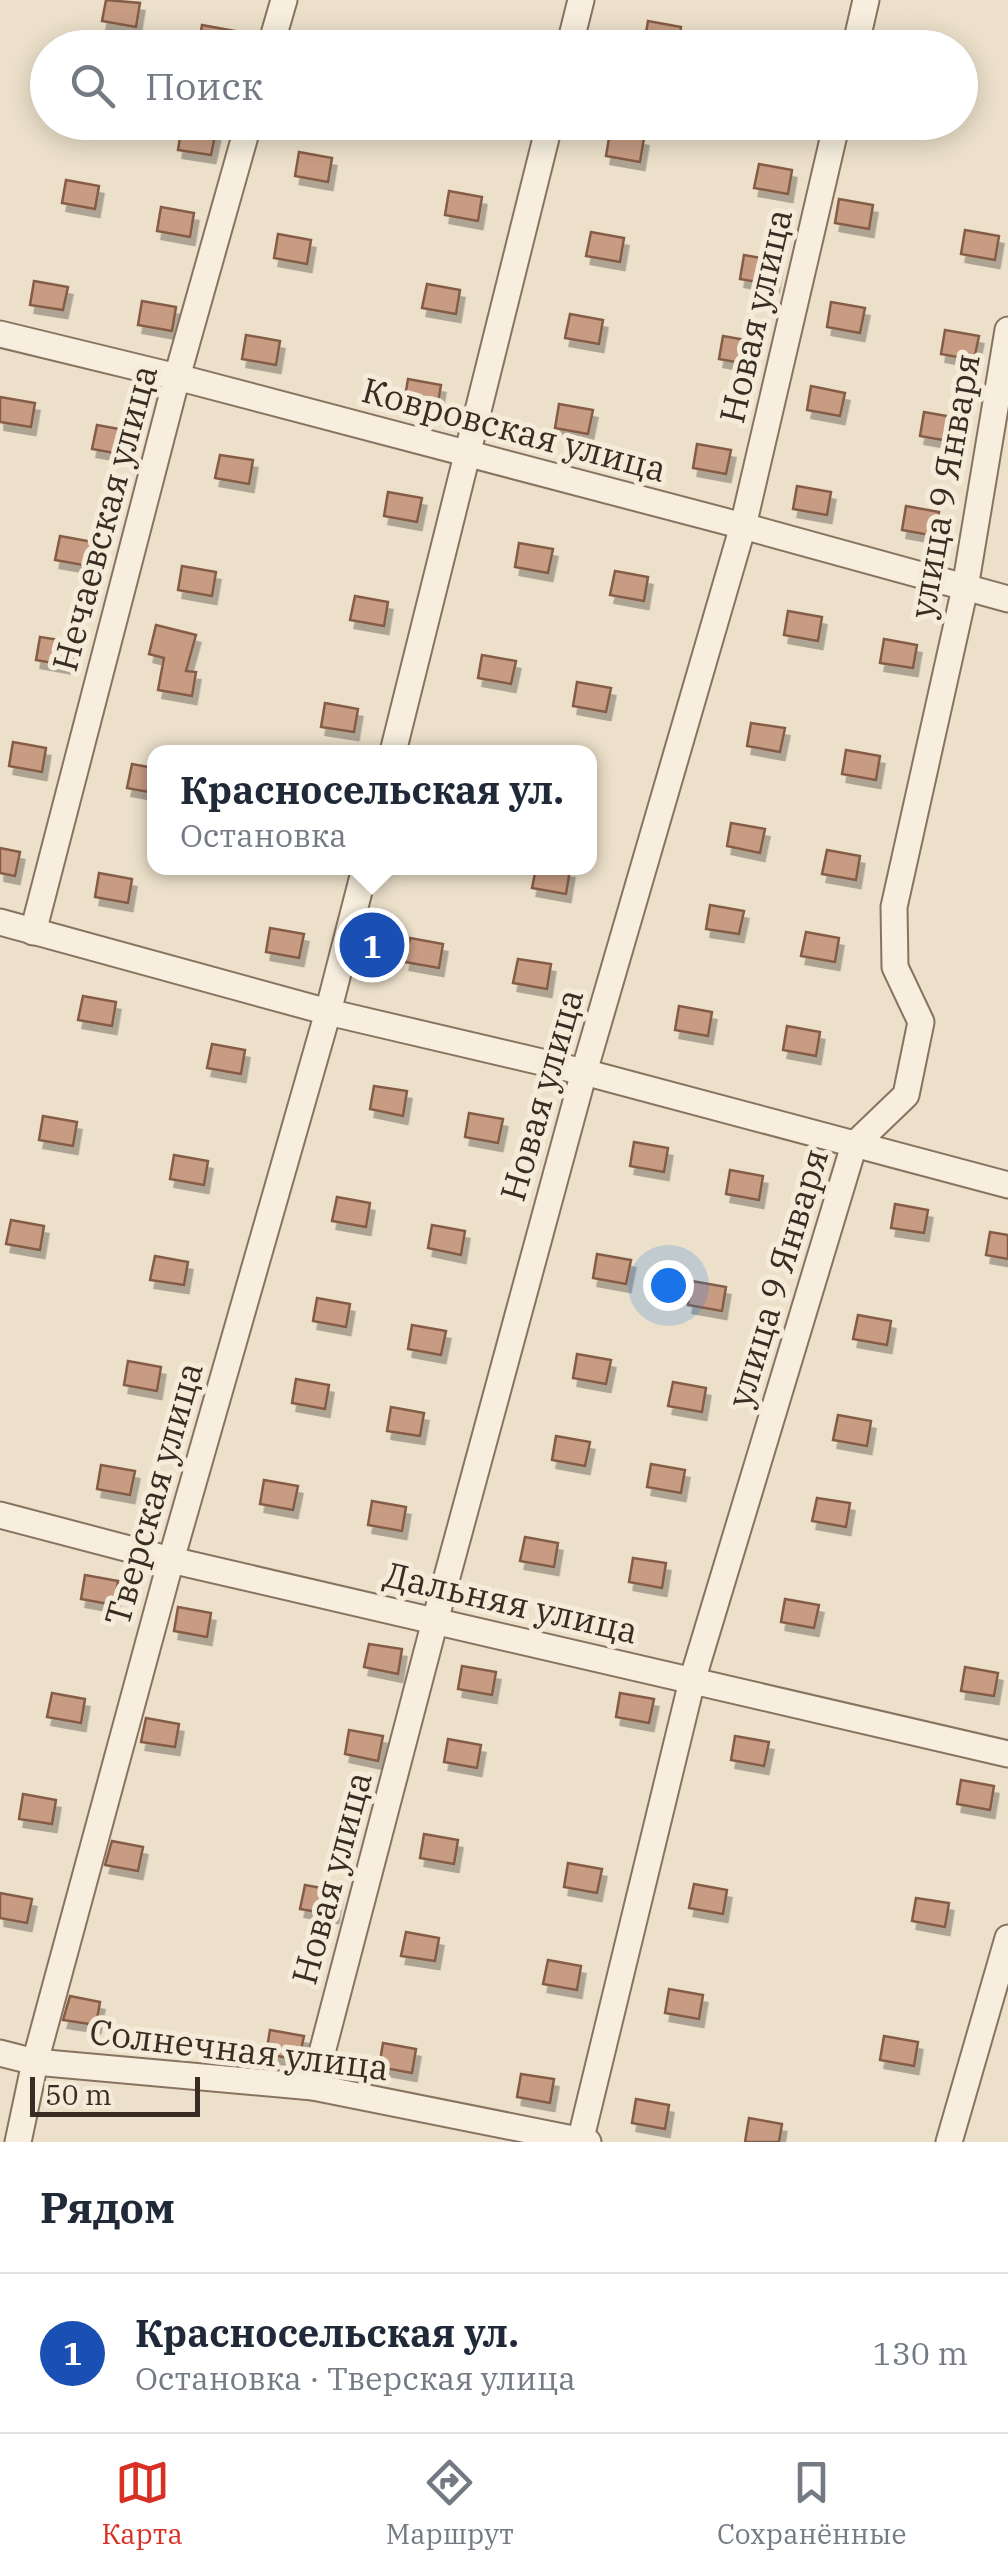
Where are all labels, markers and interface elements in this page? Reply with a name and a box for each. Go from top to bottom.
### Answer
search box [30,30,978,140]
icon: search [65,58,120,113]
text: Поиск [145,61,263,110]
street label: Новая улица [708,204,802,427]
street label: улица 9 Января [898,350,990,622]
street label: Нечаевская улица [41,360,167,676]
street label: Ковровская улица [357,366,671,492]
popup [147,745,597,875]
text: Красносельская ул. [180,765,564,814]
text: Остановка [180,814,347,856]
pin: 1 [340,908,404,982]
street label: Новая улица [489,984,593,1206]
street label: улица 9 Января [716,1143,838,1413]
your location [643,1260,694,1311]
street label: Тверская улица [93,1357,213,1631]
street label: Дальняя улица [380,1550,643,1654]
street label: Новая улица [281,1766,381,1989]
street label: Солнечная улица [87,2008,391,2090]
scale bar [30,2072,200,2116]
text: 50 m [45,2076,112,2113]
text: Рядом [40,2180,175,2235]
text: Красносельская ул. [135,2308,519,2357]
text: 1 [63,2332,82,2374]
text: 130 m [872,2332,968,2374]
text: Остановка · Тверская улица [135,2357,576,2399]
tab: Карта [101,2455,183,2552]
tab: Маршрут [386,2455,514,2552]
tab: Сохранённые [717,2455,906,2552]

